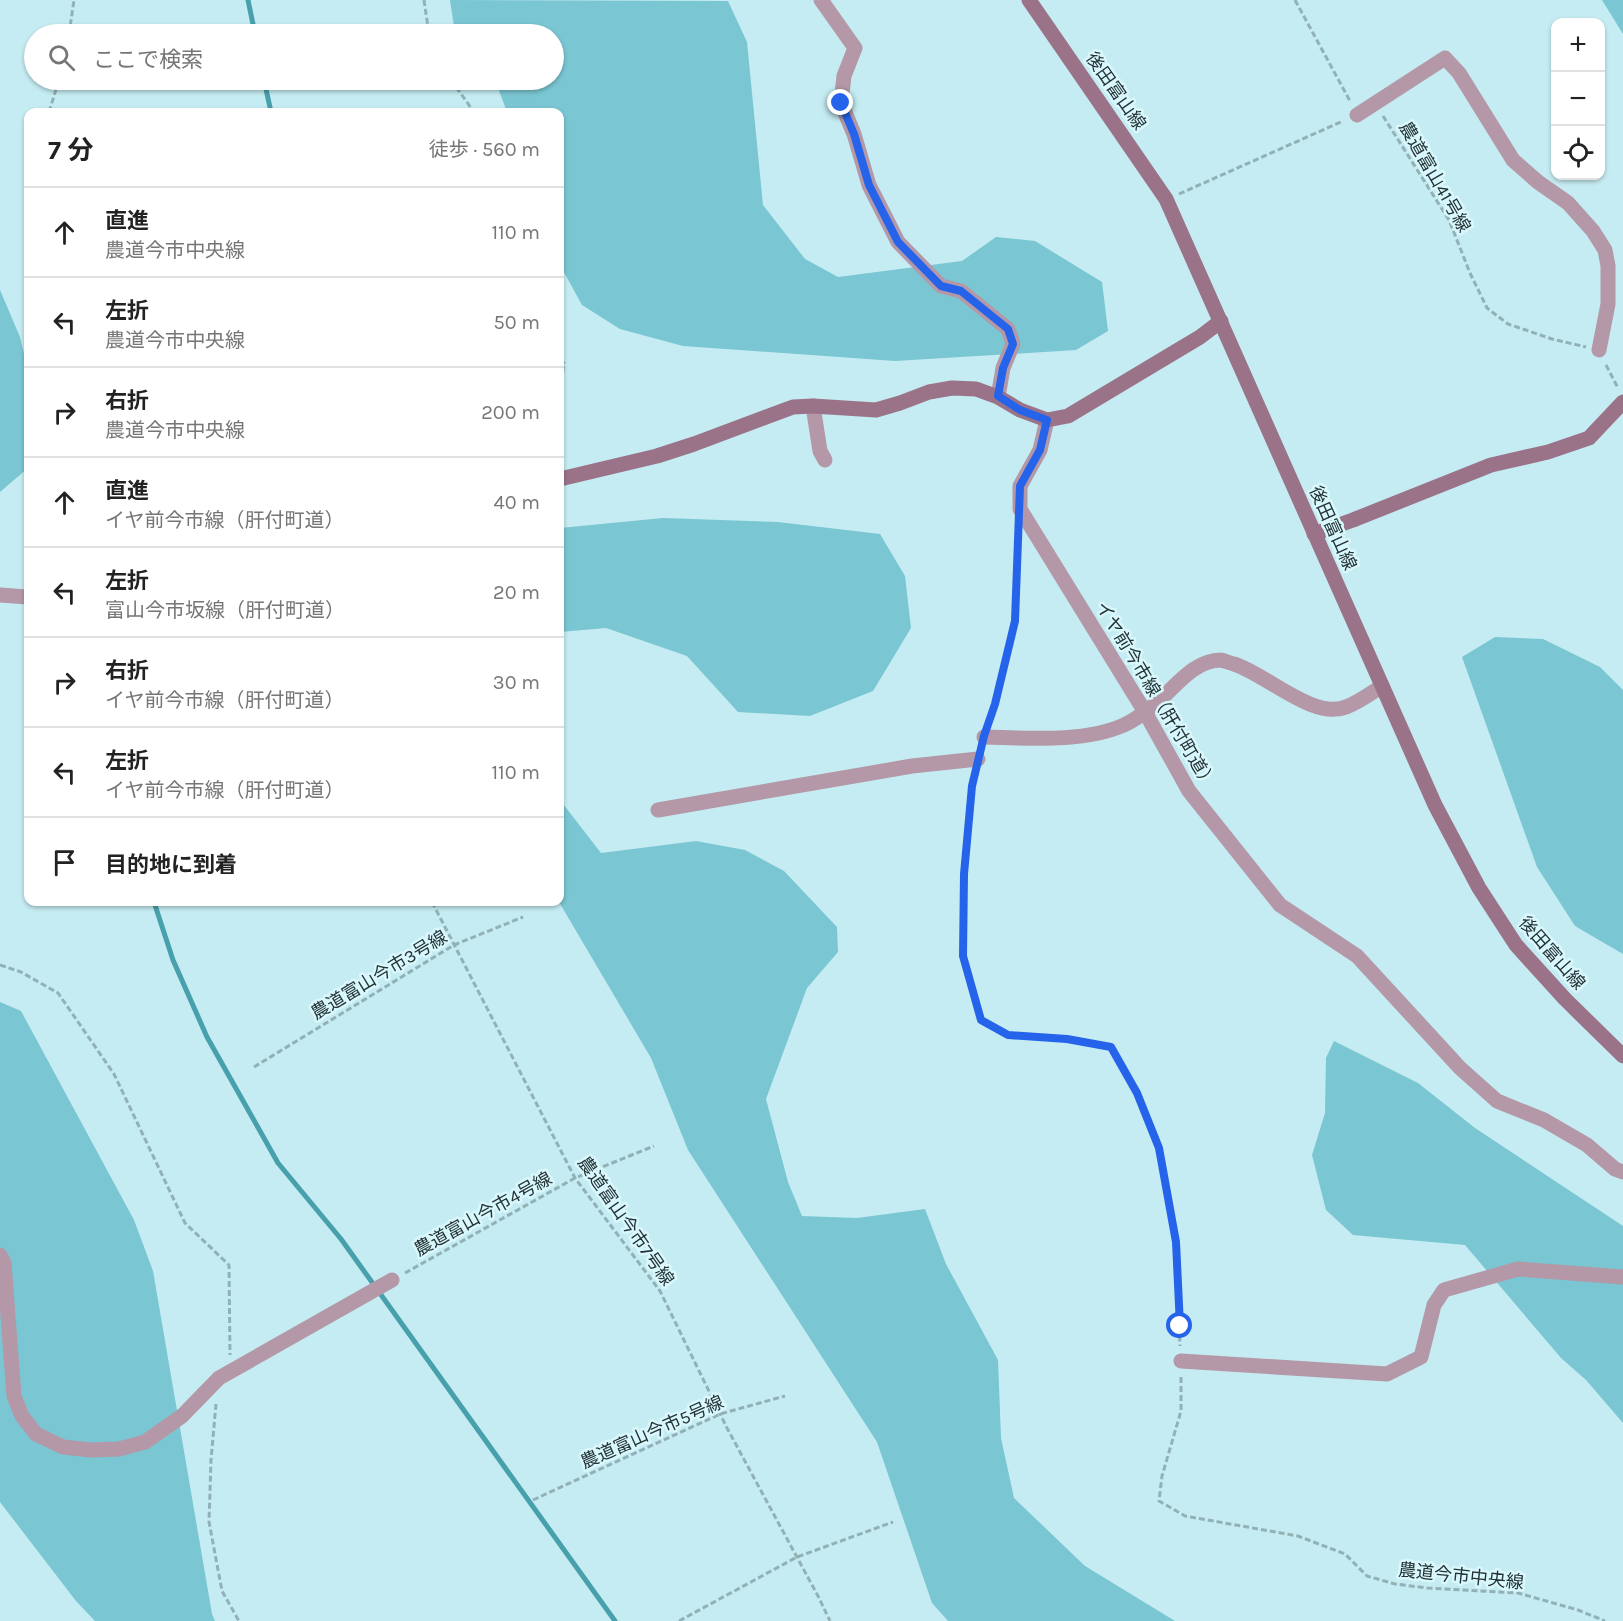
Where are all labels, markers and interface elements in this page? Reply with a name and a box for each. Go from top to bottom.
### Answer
map controls [1551,18,1605,180]
button: + [1551,18,1605,72]
search box [24,24,564,90]
icon: search [45,41,78,74]
text: ここで検索 [93,47,203,73]
street label: 後田富山線 [1081,48,1151,134]
button: − [1551,72,1605,126]
route end [827,89,853,115]
street label: 農道富山41号線 [1394,118,1476,236]
button: locate [1551,126,1605,180]
text: 7 分 [48,135,94,166]
text: 徒歩 · 560 m [429,138,540,161]
text: 直進 [105,208,149,234]
icon: ahead [48,216,81,249]
text: 110 m [491,221,540,244]
text: 農道今市中央線 [105,239,245,262]
text: 左折 [105,298,149,324]
icon: left [48,306,81,339]
text: 50 m [493,311,540,334]
text: 農道今市中央線 [105,329,245,352]
text: 右折 [105,388,149,414]
icon: right [48,396,81,429]
text: 200 m [481,401,540,424]
text: 農道今市中央線 [105,419,245,442]
text: 直進 [105,478,149,504]
street label: 後田富山線 [1305,482,1361,574]
icon: ahead [48,486,81,519]
text: 40 m [494,491,540,514]
text: イヤ前今市線（肝付町道） [105,509,344,532]
text: 左折 [105,568,149,594]
icon: left [48,576,81,609]
text: 20 m [493,581,540,604]
street label: イヤ前今市線（肝付町道） [1091,597,1221,793]
text: 富山今市坂線（肝付町道） [105,599,345,622]
text: 右折 [105,658,149,684]
icon: right [48,666,81,699]
text: 30 m [493,671,540,694]
text: イヤ前今市線（肝付町道） [105,689,344,712]
text: 左折 [105,748,149,774]
icon: left [48,756,81,789]
text: 110 m [491,761,540,784]
text: イヤ前今市線（肝付町道） [105,779,344,802]
icon: arrive [48,846,81,879]
text: 目的地に到着 [105,852,237,878]
street label: 後田富山線 [1514,912,1590,994]
street label: 農道富山今市3号線 [307,926,451,1024]
street label: 農道富山今市7号線 [573,1152,679,1290]
street label: 農道富山今市4号線 [410,1167,556,1261]
route start [1166,1312,1192,1338]
street label: 農道富山今市5号線 [577,1391,727,1473]
street label: 農道今市中央線 [1397,1558,1525,1594]

